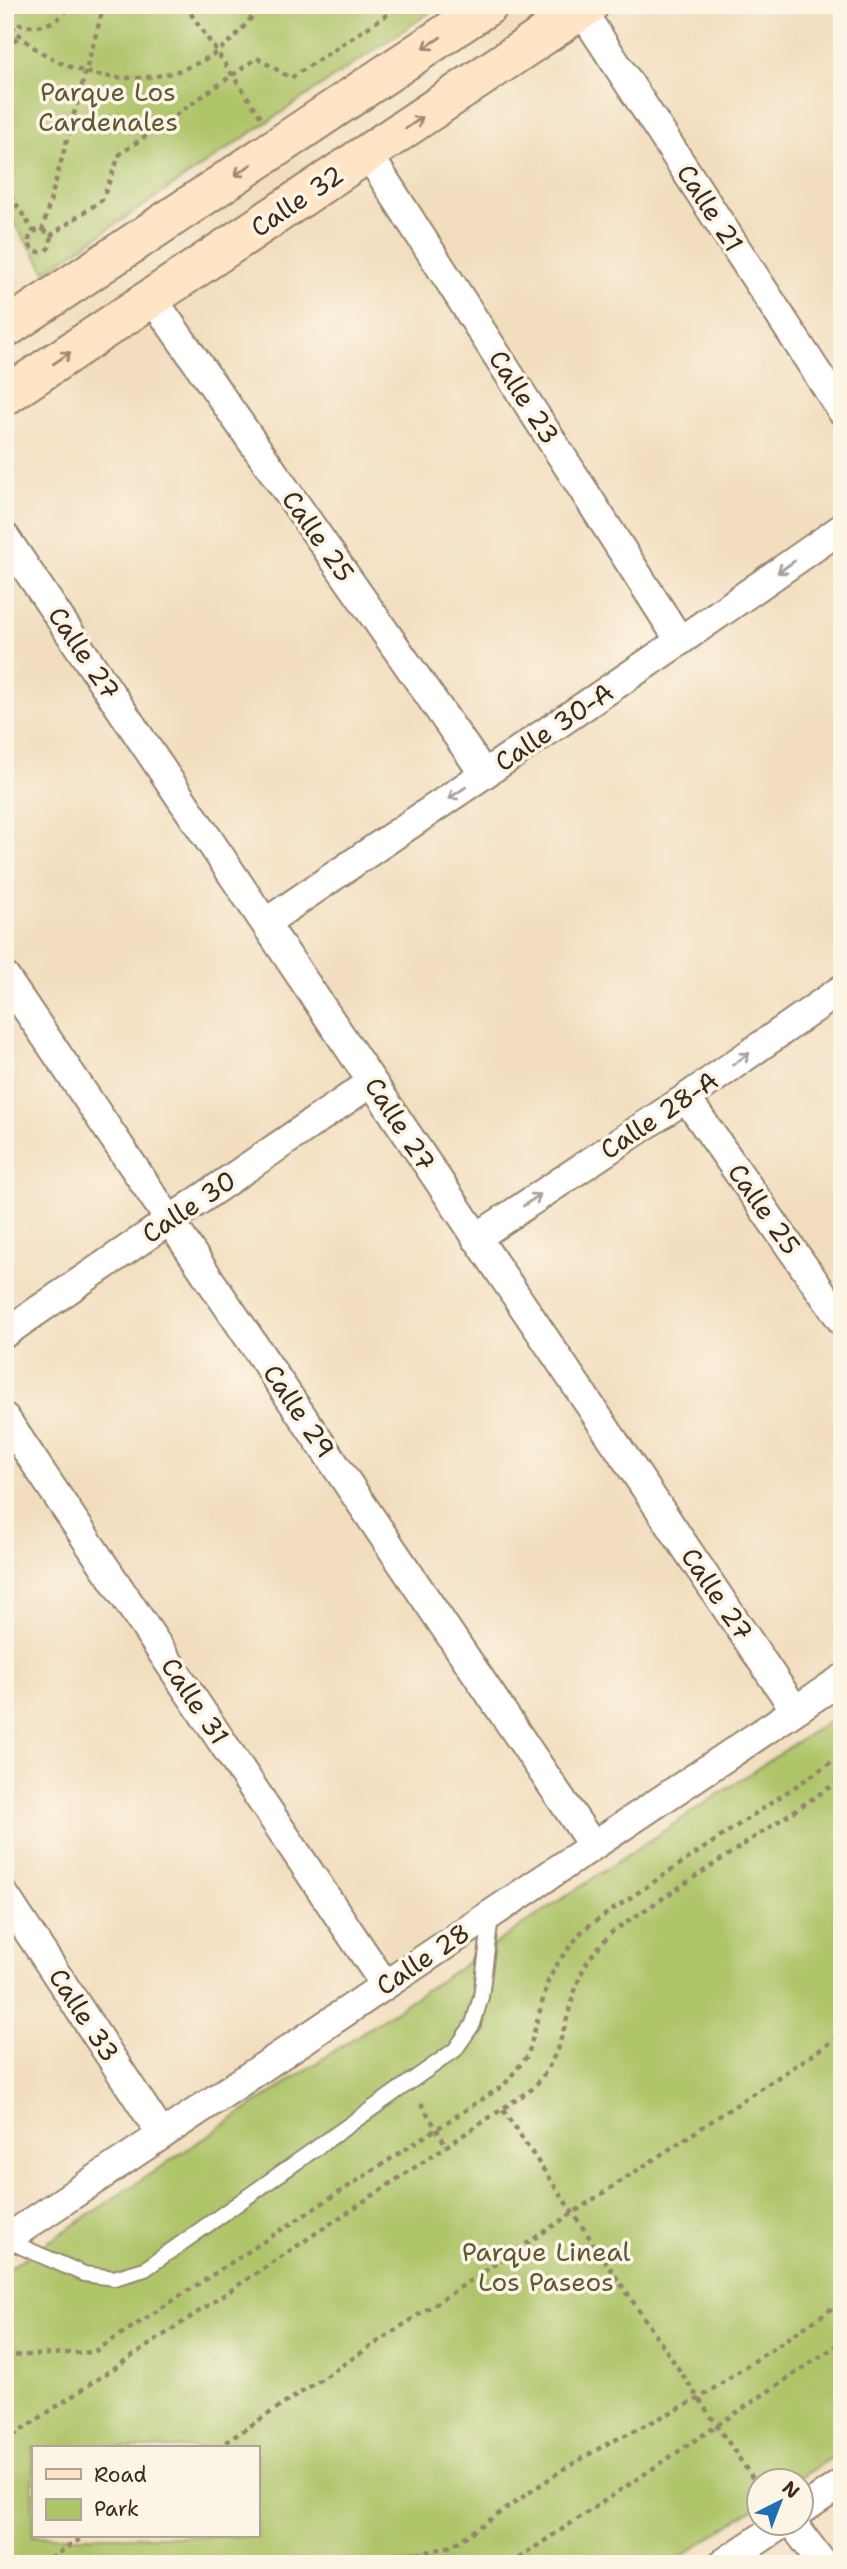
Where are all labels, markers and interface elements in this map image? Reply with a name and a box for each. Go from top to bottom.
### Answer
one-way arrow [423,36,442,50]
park label: Parque Los Cardenales [38,74,178,139]
one-way arrow [404,115,423,130]
street label: Calle 32 [243,157,350,245]
street label: Calle 21 [669,157,752,259]
one-way arrow [234,163,253,177]
street label: Calle 23 [481,343,568,451]
one-way arrow [52,351,71,366]
street label: Calle 25 [274,483,363,588]
one-way arrow [777,560,796,574]
street label: Calle 27 [40,599,128,706]
street label: Calle 30-A [488,674,620,779]
one-way arrow [448,786,467,800]
one-way arrow [731,1052,750,1066]
street label: Calle 28-A [593,1062,725,1167]
street label: Calle 27 [357,1070,444,1177]
street label: Calle 25 [720,1156,809,1261]
street label: Calle 30 [135,1162,243,1251]
one-way arrow [522,1193,542,1207]
street label: Calle 29 [255,1357,343,1464]
street label: Calle 27 [673,1540,761,1647]
street label: Calle 31 [153,1650,237,1751]
street label: Calle 28 [369,1914,477,2003]
street label: Calle 33 [41,1961,128,2068]
park label: Parque Lineal Los Paseos [462,2234,631,2299]
legend [32,2446,259,2538]
text: Road [94,2461,147,2489]
north arrow [746,2468,816,2538]
text: N [777,2475,805,2504]
text: Park [94,2495,139,2523]

